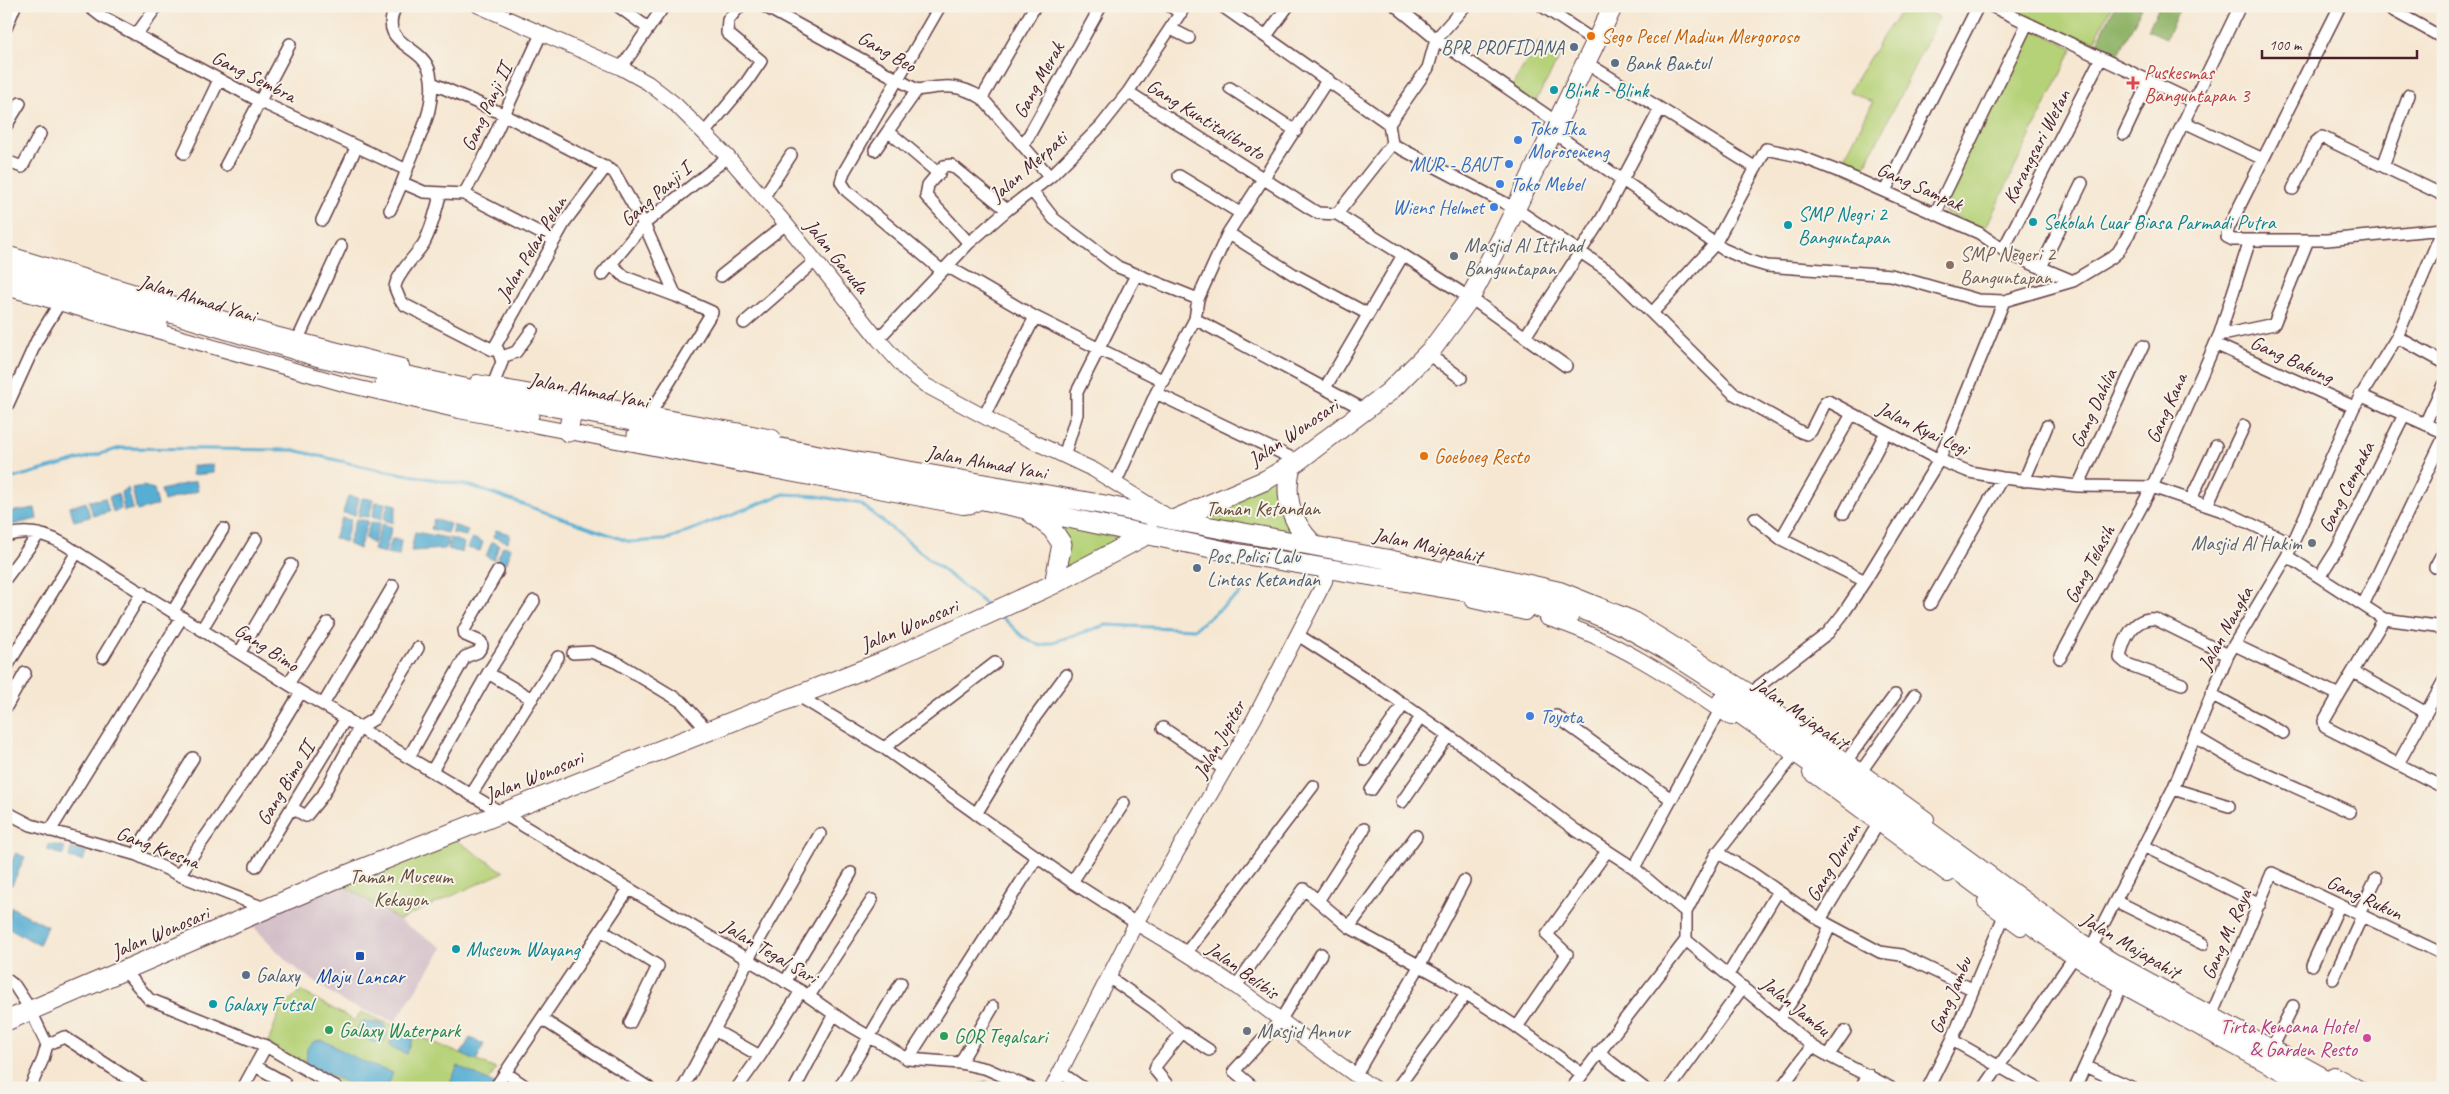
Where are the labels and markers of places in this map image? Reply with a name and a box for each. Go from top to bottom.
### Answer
place label: Sego Pecel Madiun Mergoroso [1601,24,1801,49]
marker: Sego Pecel Madiun Mergoroso [1585,30,1597,42]
place label: BPR PROFIDANA [1441,35,1565,60]
marker: BPR PROFIDANA [1568,41,1580,53]
place label: Bank Bantul [1625,51,1714,76]
marker: Bank Bantul [1609,57,1621,69]
place label: Puskesmas Banguntapan 3 [2144,60,2252,108]
marker: Puskesmas Banguntapan 3 [2126,76,2140,90]
place label: Blink - Blink [1564,78,1650,103]
marker: Blink - Blink [1548,84,1560,96]
place label: Toko Ika Moroseneng [1528,116,1611,164]
marker: Toko Ika Moroseneng [1512,134,1524,146]
place label: MUR - BAUT [1410,152,1504,177]
marker: MUR - BAUT [1503,158,1515,170]
place label: Toko Mebel [1510,172,1587,197]
marker: Toko Mebel [1494,178,1506,190]
place label: Wiens Helmet [1393,195,1486,220]
marker: Wiens Helmet [1488,201,1500,213]
place label: SMP Negri 2 Banguntapan [1798,202,1891,250]
place label: Sekolah Luar Biasa Parmadi Putra [2043,210,2277,235]
marker: Sekolah Luar Biasa Parmadi Putra [2027,216,2039,228]
marker: SMP Negri 2 Banguntapan [1782,219,1794,231]
place label: Masjid Al Ittihad Banguntapan [1464,233,1586,281]
place label: SMP Negeri 2 Banguntapan [1960,242,2057,290]
marker: Masjid Al Ittihad Banguntapan [1448,250,1460,262]
marker: SMP Negeri 2 Banguntapan [1944,259,1956,271]
place label: Goeboeg Resto [1434,444,1530,469]
marker: Goeboeg Resto [1418,450,1430,462]
place label: Masjid Al Hakim [2191,531,2303,556]
marker: Masjid Al Hakim [2306,537,2318,549]
place label: Pos Polisi Lalu Lintas Ketandan [1207,544,1321,592]
marker: Pos Polisi Lalu Lintas Ketandan [1191,562,1203,574]
place label: Toyota [1540,704,1585,729]
marker: Toyota [1524,710,1536,722]
place label: Museum Wayang [466,937,581,962]
marker: Museum Wayang [450,943,462,955]
marker: Maju Lancar [354,950,366,962]
place label: Galaxy [256,963,302,988]
place label: Maju Lancar [316,964,406,989]
marker: Galaxy [240,969,252,981]
place label: Galaxy Futsal [223,992,317,1017]
marker: Galaxy Futsal [207,998,219,1010]
place label: Tirta Kencana Hotel & Garden Resto [2220,1014,2361,1062]
place label: Galaxy Waterpark [339,1018,462,1043]
place label: Masjid Annur [1257,1019,1352,1044]
marker: Galaxy Waterpark [323,1024,335,1036]
place label: GOR Tegalsari [954,1024,1050,1049]
marker: Masjid Annur [1241,1025,1253,1037]
marker: GOR Tegalsari [938,1030,950,1042]
marker: Tirta Kencana Hotel & Garden Resto [2361,1032,2373,1044]

